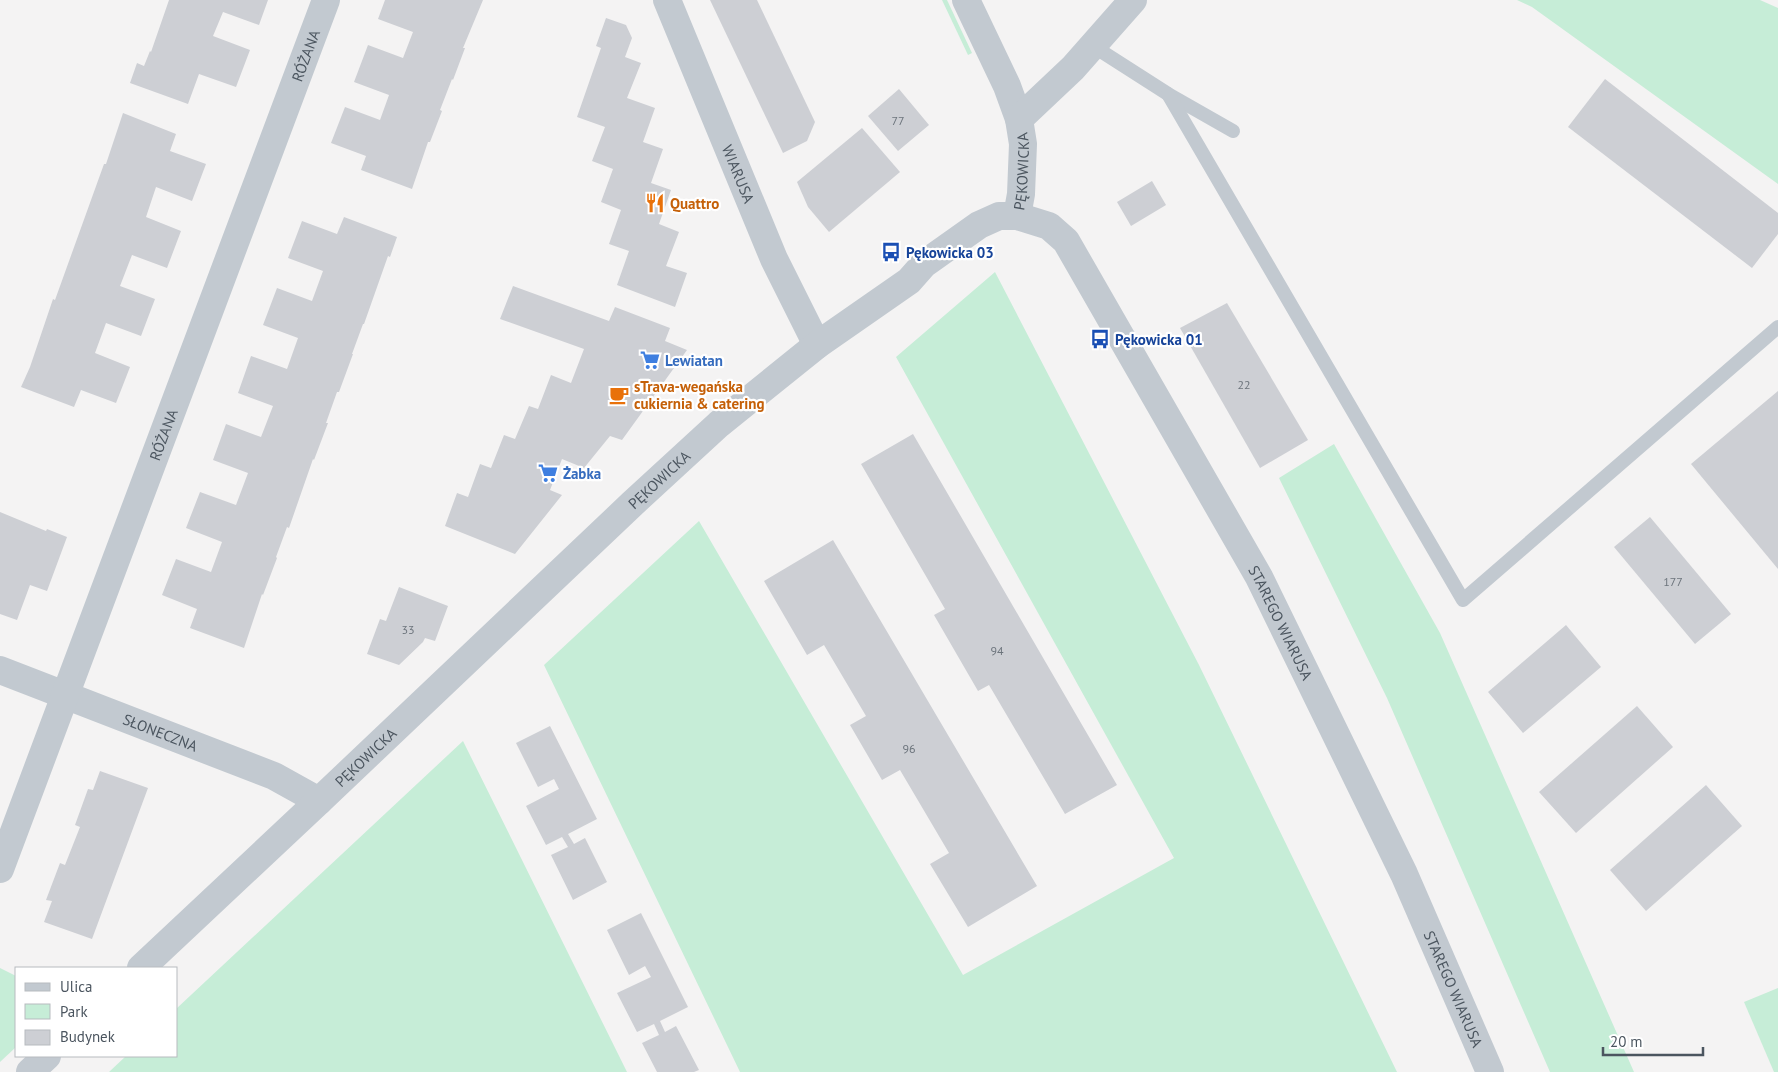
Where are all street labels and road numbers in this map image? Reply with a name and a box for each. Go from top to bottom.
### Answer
street label: RÓŻANA [287,27,324,84]
street label: PĘKOWICKA [1009,131,1033,212]
street label: WIARUSA [718,142,759,206]
street label: RÓŻANA [145,406,181,463]
street label: PĘKOWICKA [624,446,694,513]
street label: STAREGO WIARUSA [1245,562,1317,683]
street label: SŁONECZNA [120,709,201,755]
street label: PĘKOWICKA [331,723,400,791]
street label: STAREGO WIARUSA [1420,927,1488,1050]

